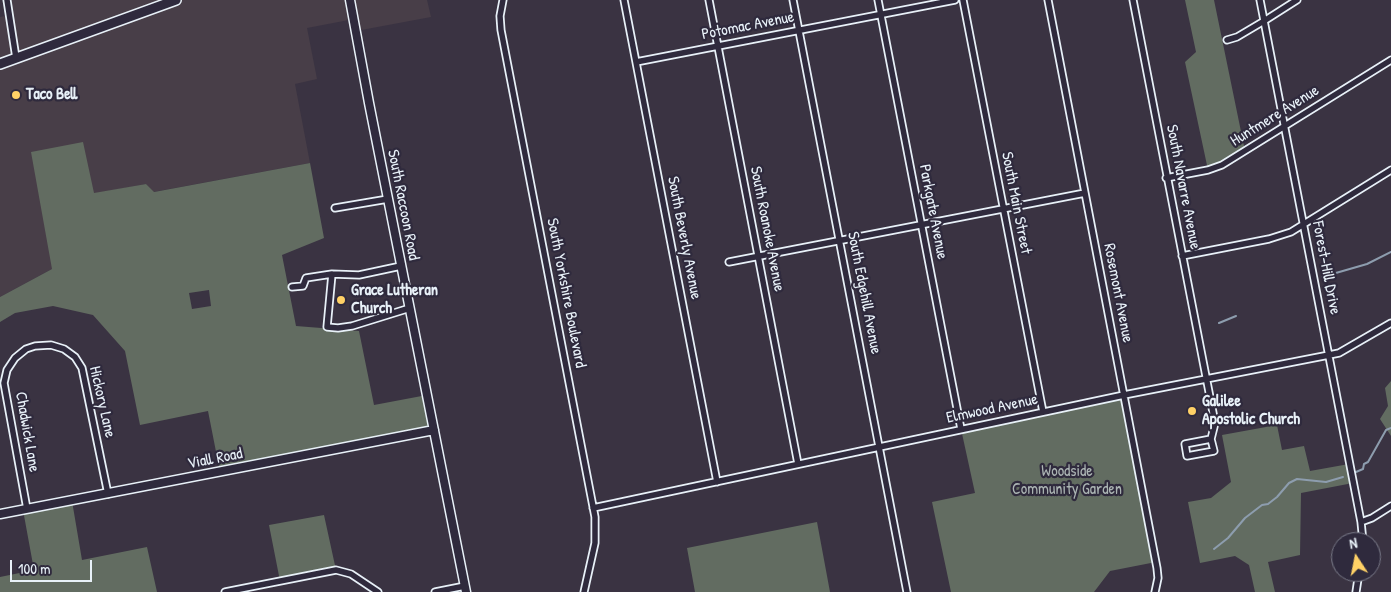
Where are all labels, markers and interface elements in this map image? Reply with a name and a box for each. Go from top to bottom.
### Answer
street label: Potomac Avenue [700,8,796,44]
street label: Huntmere Avenue [1227,81,1323,151]
place label: Taco Bell [26,85,77,105]
marker: Taco Bell [10,89,22,101]
street label: South Navarre Avenue [1162,123,1204,251]
street label: South Raccoon Road [383,148,423,262]
street label: South Main Street [997,150,1035,256]
street label: Parkgate Avenue [914,163,952,261]
street label: South Roanoke Avenue [745,165,789,293]
street label: South Beverly Avenue [663,175,705,301]
street label: South Yorkshire Boulevard [542,217,590,369]
street label: Forest-Hill Drive [1308,220,1344,316]
street label: South Edgehill Avenue [843,230,885,356]
street label: Rosemont Avenue [1099,242,1137,344]
place label: Grace Lutheran Church [351,281,438,319]
marker: Grace Lutheran Church [335,294,347,306]
street label: Hickory Lane [84,364,120,440]
street label: Chadwick Lane [10,390,44,474]
street label: Elmwood Avenue [945,390,1039,428]
place label: Galilee Apostolic Church [1202,392,1300,430]
marker: Galilee Apostolic Church [1186,405,1198,417]
street label: Viall Road [186,444,244,474]
park label: Woodside Community Garden [1012,462,1122,500]
north arrow [1331,532,1381,582]
text: N [1348,533,1359,553]
scale bar [12,550,95,582]
text: 100 m [18,558,51,579]

